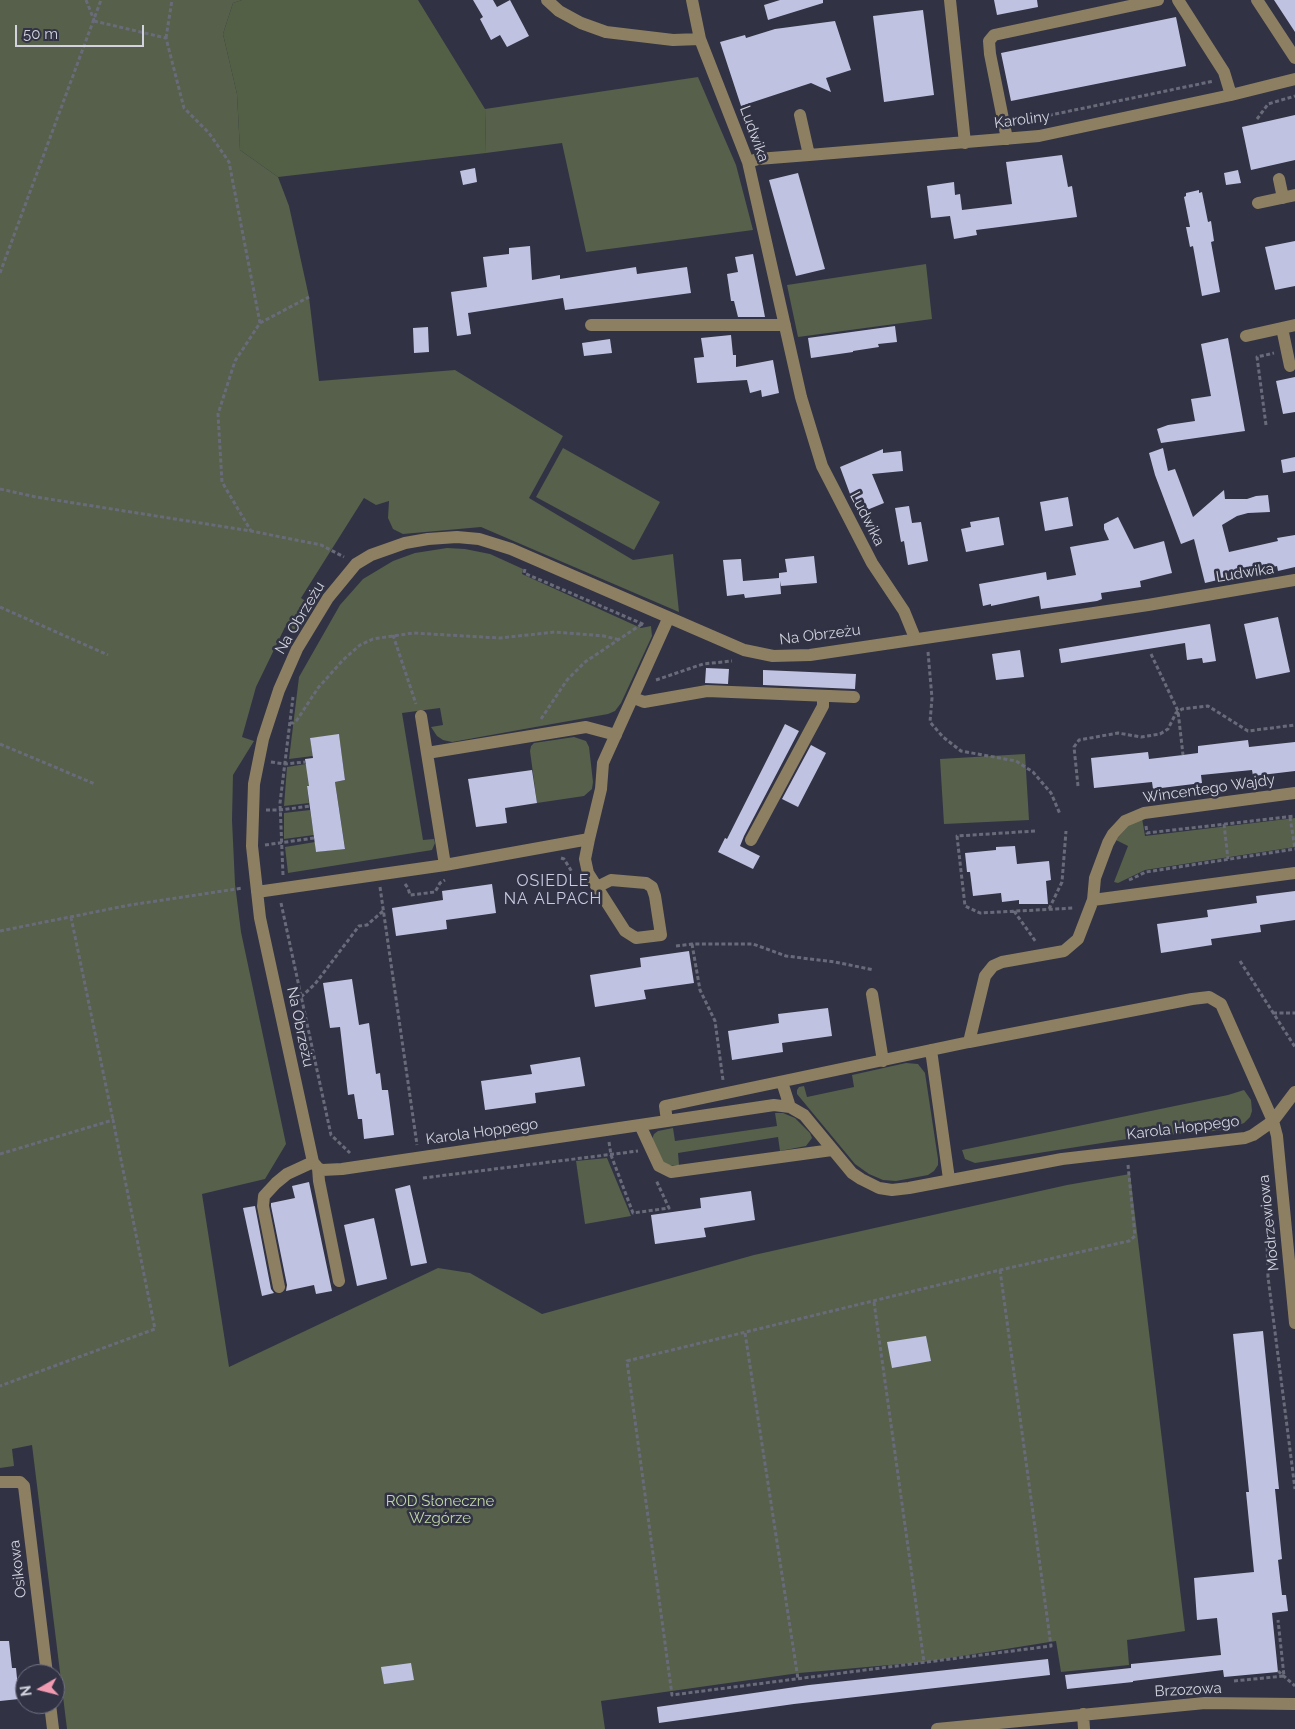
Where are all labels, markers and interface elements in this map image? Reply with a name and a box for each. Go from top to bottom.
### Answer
scale bar [18,15,146,47]
text: 50 m [23,25,58,43]
street label: Ludwika [736,103,772,165]
street label: Karoliny [993,108,1051,132]
street label: Ludwika [846,489,888,549]
street label: Ludwika [1215,560,1275,586]
street label: Na Obrzeżu [271,578,329,658]
street label: Na Obrzeżu [778,621,862,649]
street label: Wincentego Wajdy [1142,771,1276,807]
district label: OSIEDLE NA ALPACH [503,871,603,909]
street label: Na Obrzeżu [283,985,317,1069]
street label: Karola Hoppego [1126,1112,1240,1144]
street label: Karola Hoppego [425,1115,539,1149]
street label: Modrzewiowa [1255,1174,1283,1272]
park label: ROD Słoneczne Wzgórze [386,1492,494,1527]
street label: Osikowa [6,1539,30,1599]
north arrow [15,1664,65,1714]
street label: Brzozowa [1154,1679,1222,1701]
text: N [17,1685,35,1697]

